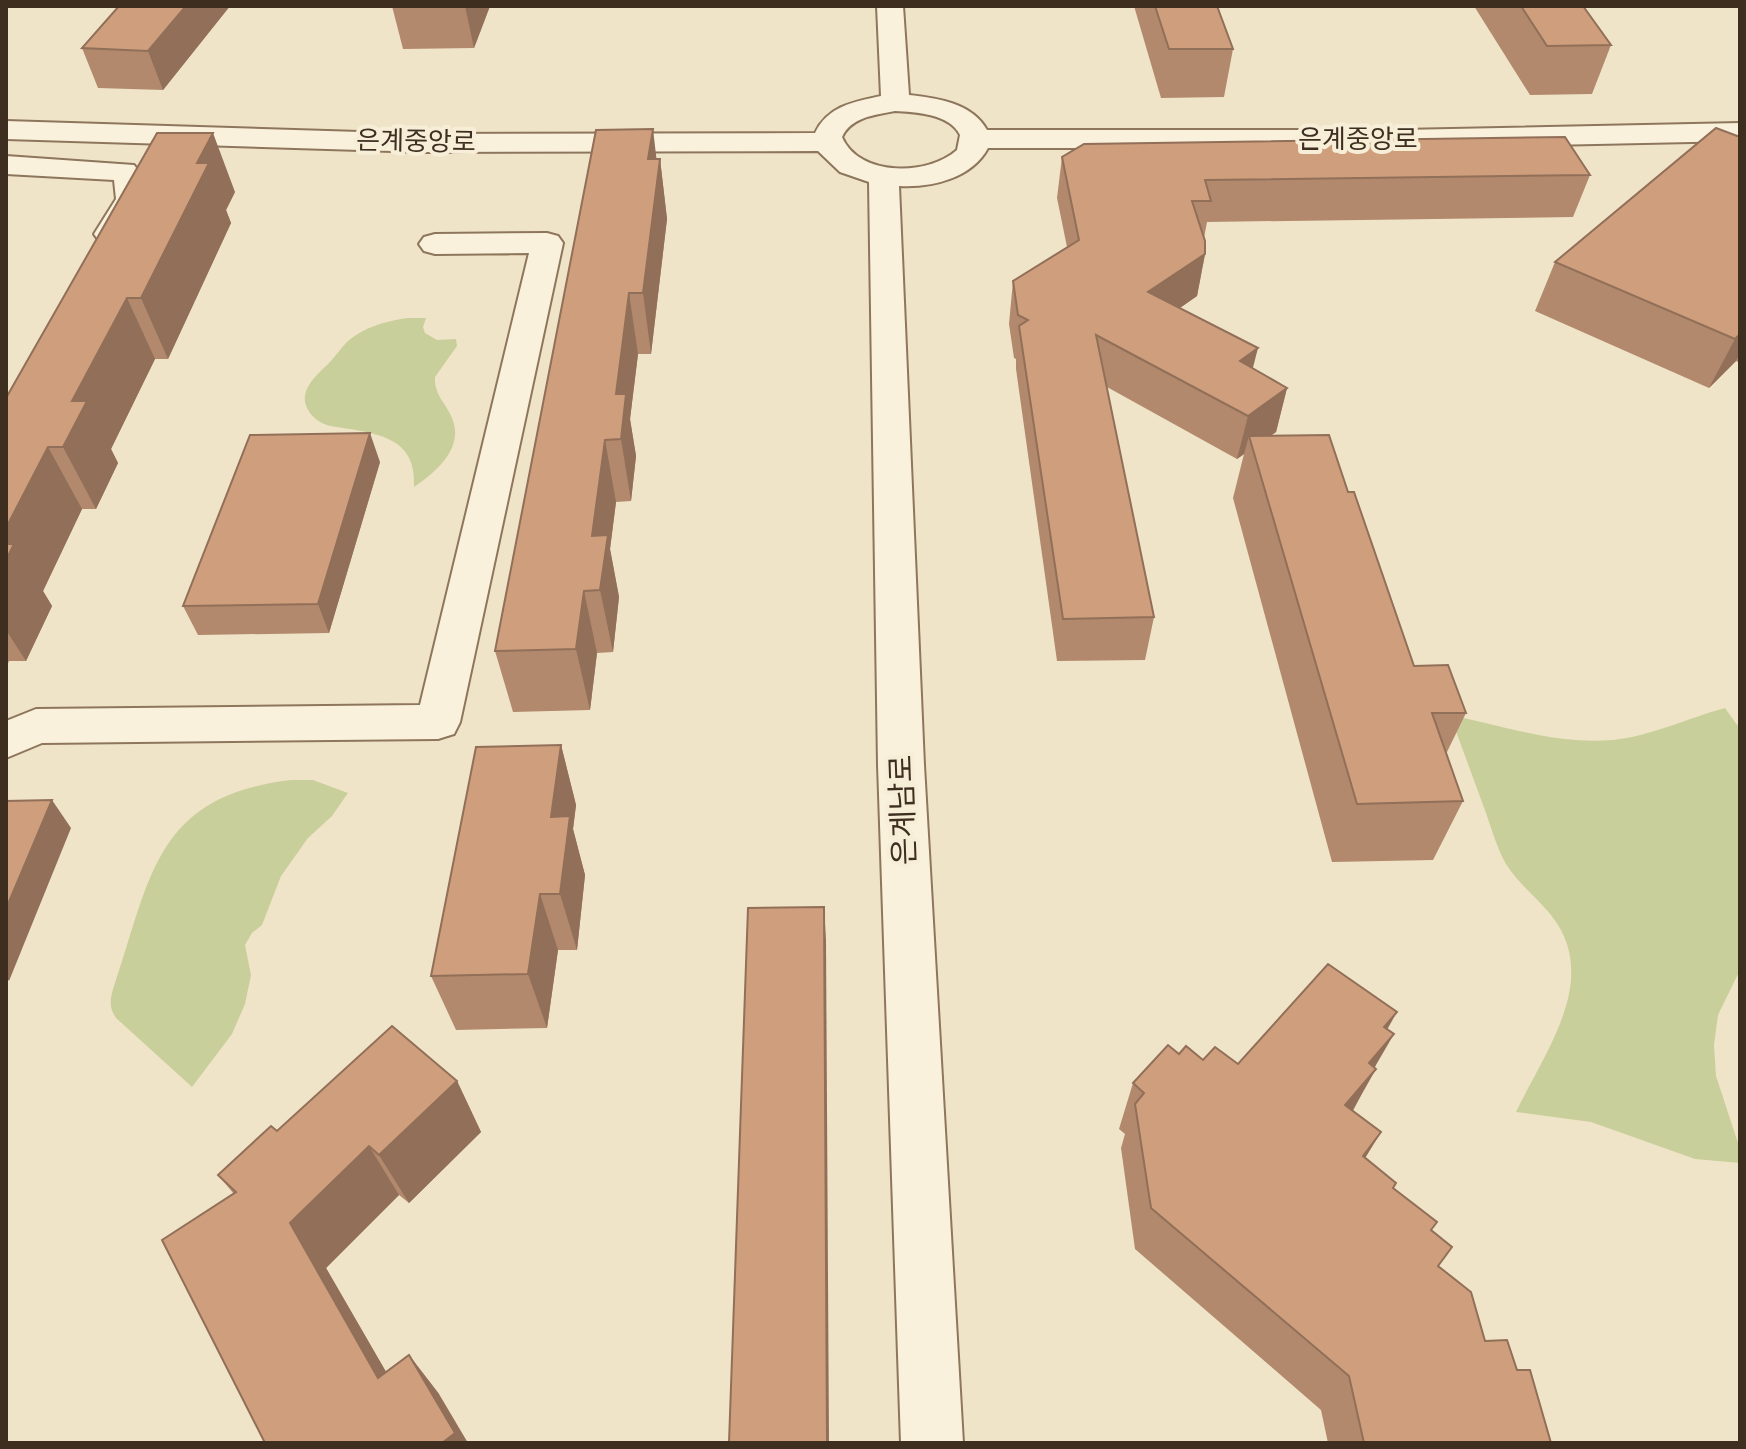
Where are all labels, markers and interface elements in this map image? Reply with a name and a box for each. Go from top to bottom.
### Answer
street label: 은계중앙로 [1298,123,1418,155]
street label: 은계중앙로 [356,124,476,158]
street label: 은계남로 [883,754,923,866]

